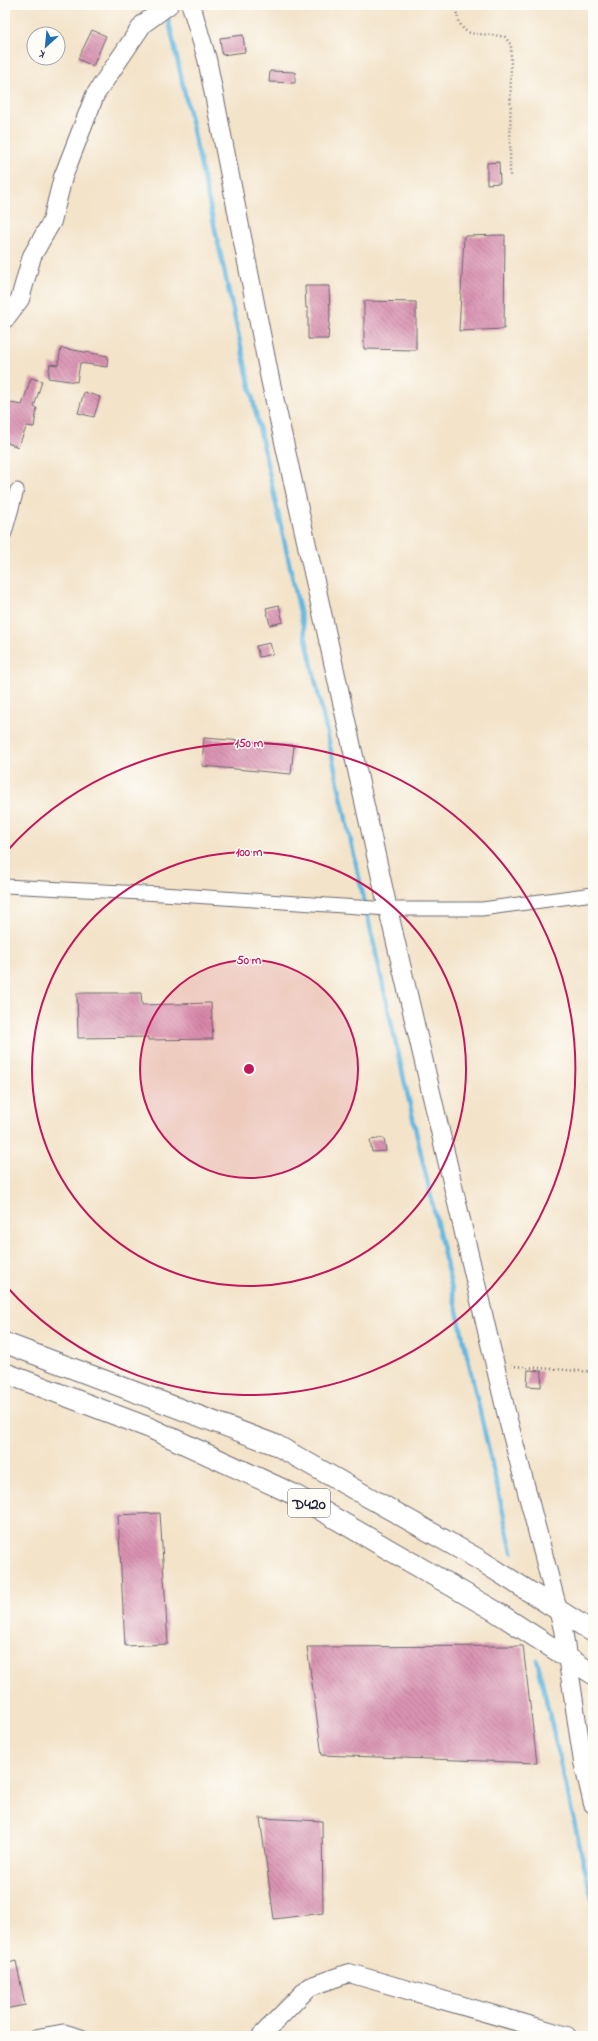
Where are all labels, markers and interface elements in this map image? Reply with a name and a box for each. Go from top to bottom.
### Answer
north arrow [26,26,66,66]
text: K [35,45,48,62]
text: 150 m [235,735,264,753]
text: 100 m [236,844,263,862]
text: 50 m [237,952,262,970]
centre of rings [242,1062,256,1076]
road number: D420 [288,1489,330,1517]

